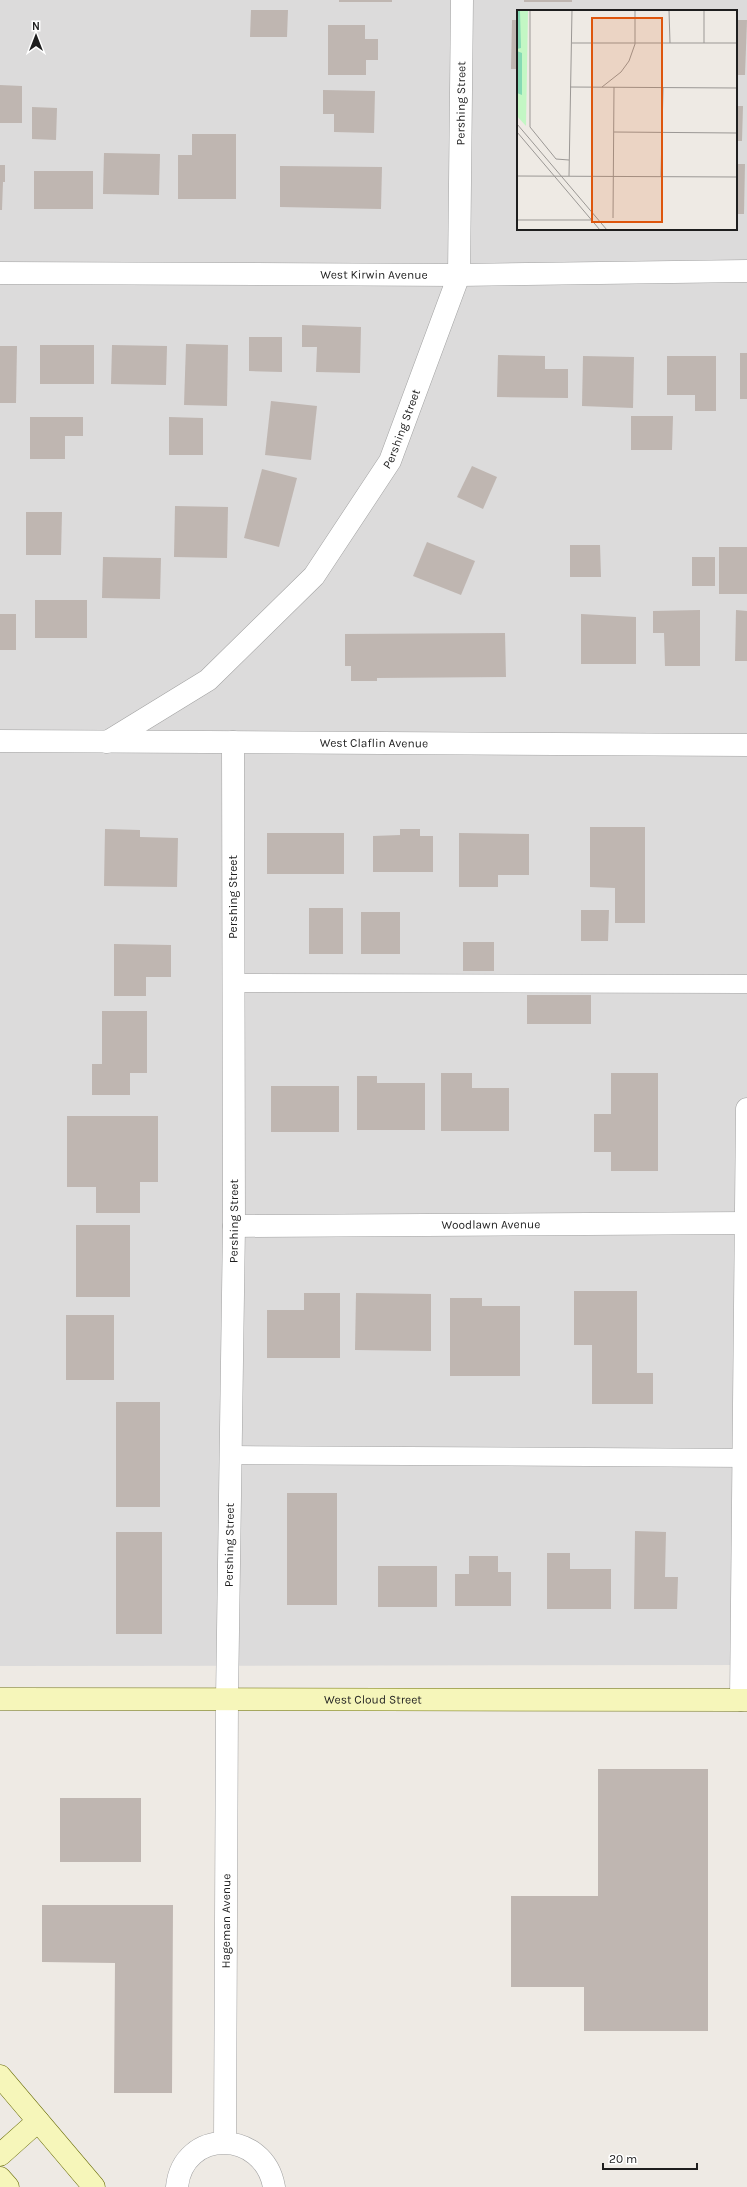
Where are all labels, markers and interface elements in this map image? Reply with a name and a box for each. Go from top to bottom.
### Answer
inset map [517,10,737,230]
north arrow [16,16,56,56]
text: N [32,20,40,33]
street label: Pershing Street [453,61,468,145]
street label: West Kirwin Avenue [320,267,428,282]
street label: Pershing Street [380,387,423,471]
street label: West Claflin Avenue [320,736,428,750]
street label: Pershing Street [226,854,240,939]
street label: Pershing Street [226,1178,241,1263]
street label: Woodlawn Avenue [441,1217,541,1232]
street label: Pershing Street [222,1502,237,1587]
street label: West Cloud Street [324,1692,422,1707]
street label: Hageman Avenue [219,1873,233,1969]
scale bar [603,2145,697,2171]
text: 20 m [609,2152,637,2166]

